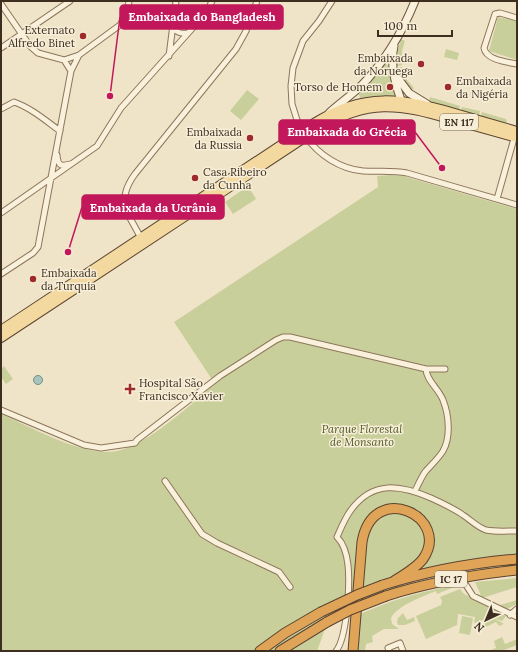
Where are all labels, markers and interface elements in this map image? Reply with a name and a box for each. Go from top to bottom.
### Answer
callout: Embaixada do Bangladesh [120,5,283,29]
text: Embaixada do Bangladesh [128,9,276,24]
scale bar [378,12,452,38]
text: 100 m [384,18,417,33]
place label: Externato Alfredo Binet [7,23,76,50]
marker: Externato Alfredo Binet [78,31,88,41]
place label: Embaixada da Noruega [354,51,413,78]
marker: Embaixada da Noruega [416,59,426,69]
place label: Embaixada da Nigéria [456,74,512,101]
place label: Torso de Homem [294,80,382,94]
marker: Torso de Homem [385,82,395,92]
marker: Embaixada da Nigéria [443,82,453,92]
road number: EN 117 [440,114,478,130]
callout: Embaixada do Grécia [279,120,415,144]
text: Embaixada do Grécia [287,124,408,139]
place label: Embaixada da Russia [186,125,242,152]
marker: Embaixada da Russia [245,133,255,143]
place label: Casa Ribeiro da Cunha [203,165,267,192]
marker: Casa Ribeiro da Cunha [190,173,200,183]
callout: Embaixada da Ucrânia [82,195,224,219]
text: Embaixada da Ucrânia [90,200,217,215]
place label: Embaixada da Turquia [41,266,97,293]
marker: Embaixada da Turquia [28,274,38,284]
place label: Hospital São Francisco Xavier [139,376,224,403]
marker: Hospital São Francisco Xavier [124,383,136,395]
park label: Parque Florestal de Monsanto [322,422,402,449]
road number: IC 17 [435,571,467,587]
north arrow [466,600,506,640]
text: N [471,619,487,635]

